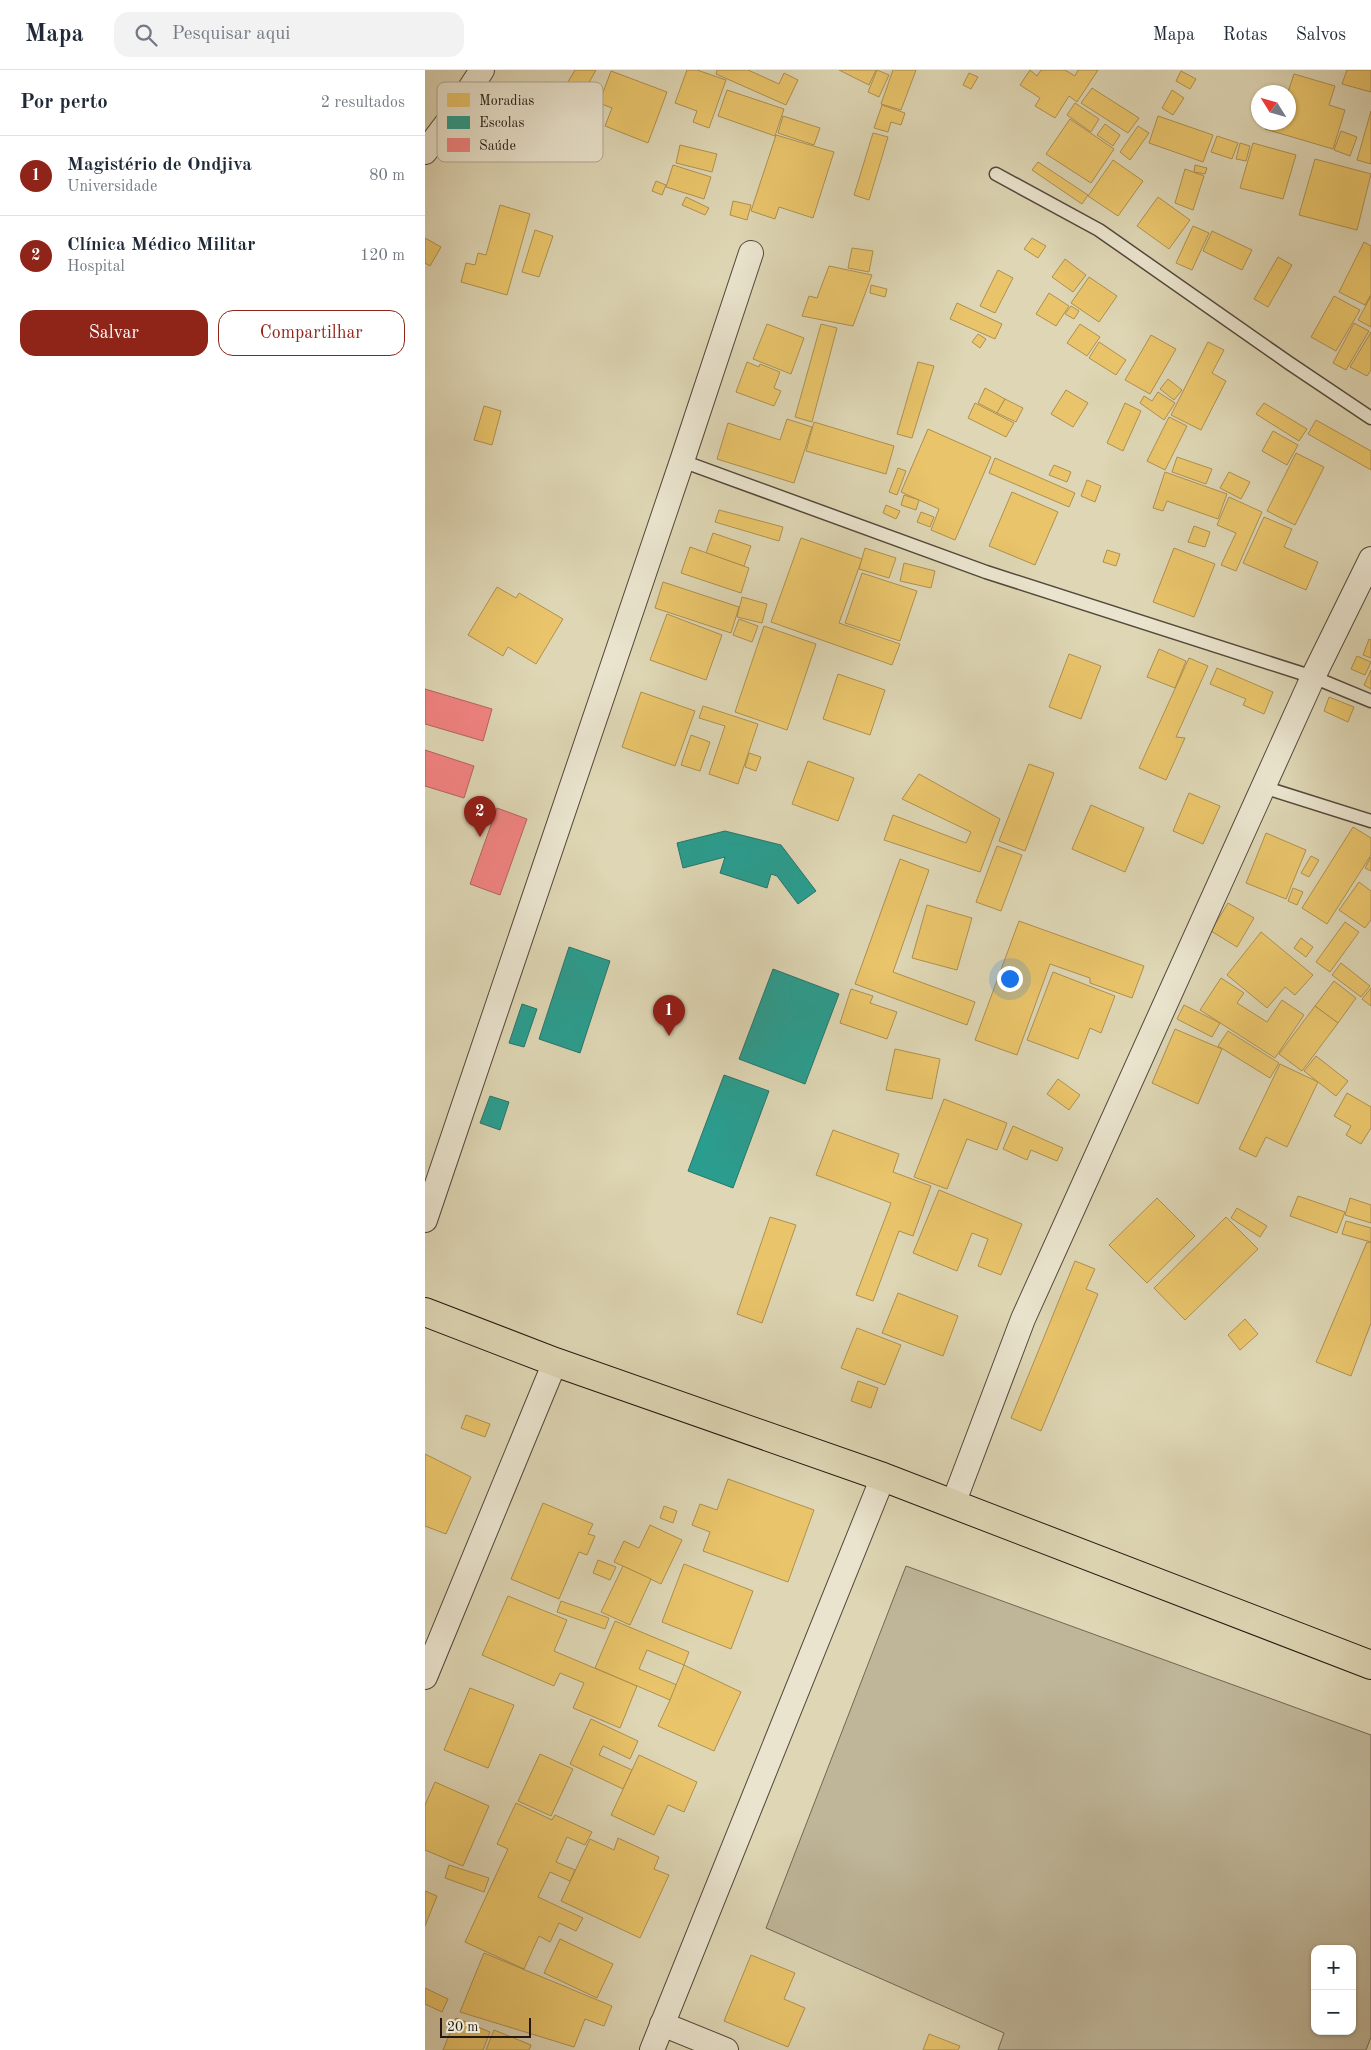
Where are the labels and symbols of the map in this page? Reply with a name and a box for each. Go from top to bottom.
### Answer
legend [437,82,603,162]
north arrow [1251,85,1296,130]
text: Moradias [479,94,534,108]
text: Escolas [479,116,525,130]
text: Saúde [479,139,516,153]
pin: 2 [464,796,496,837]
your location [997,966,1023,992]
pin: 1 [653,995,685,1036]
scale bar [440,2015,531,2038]

